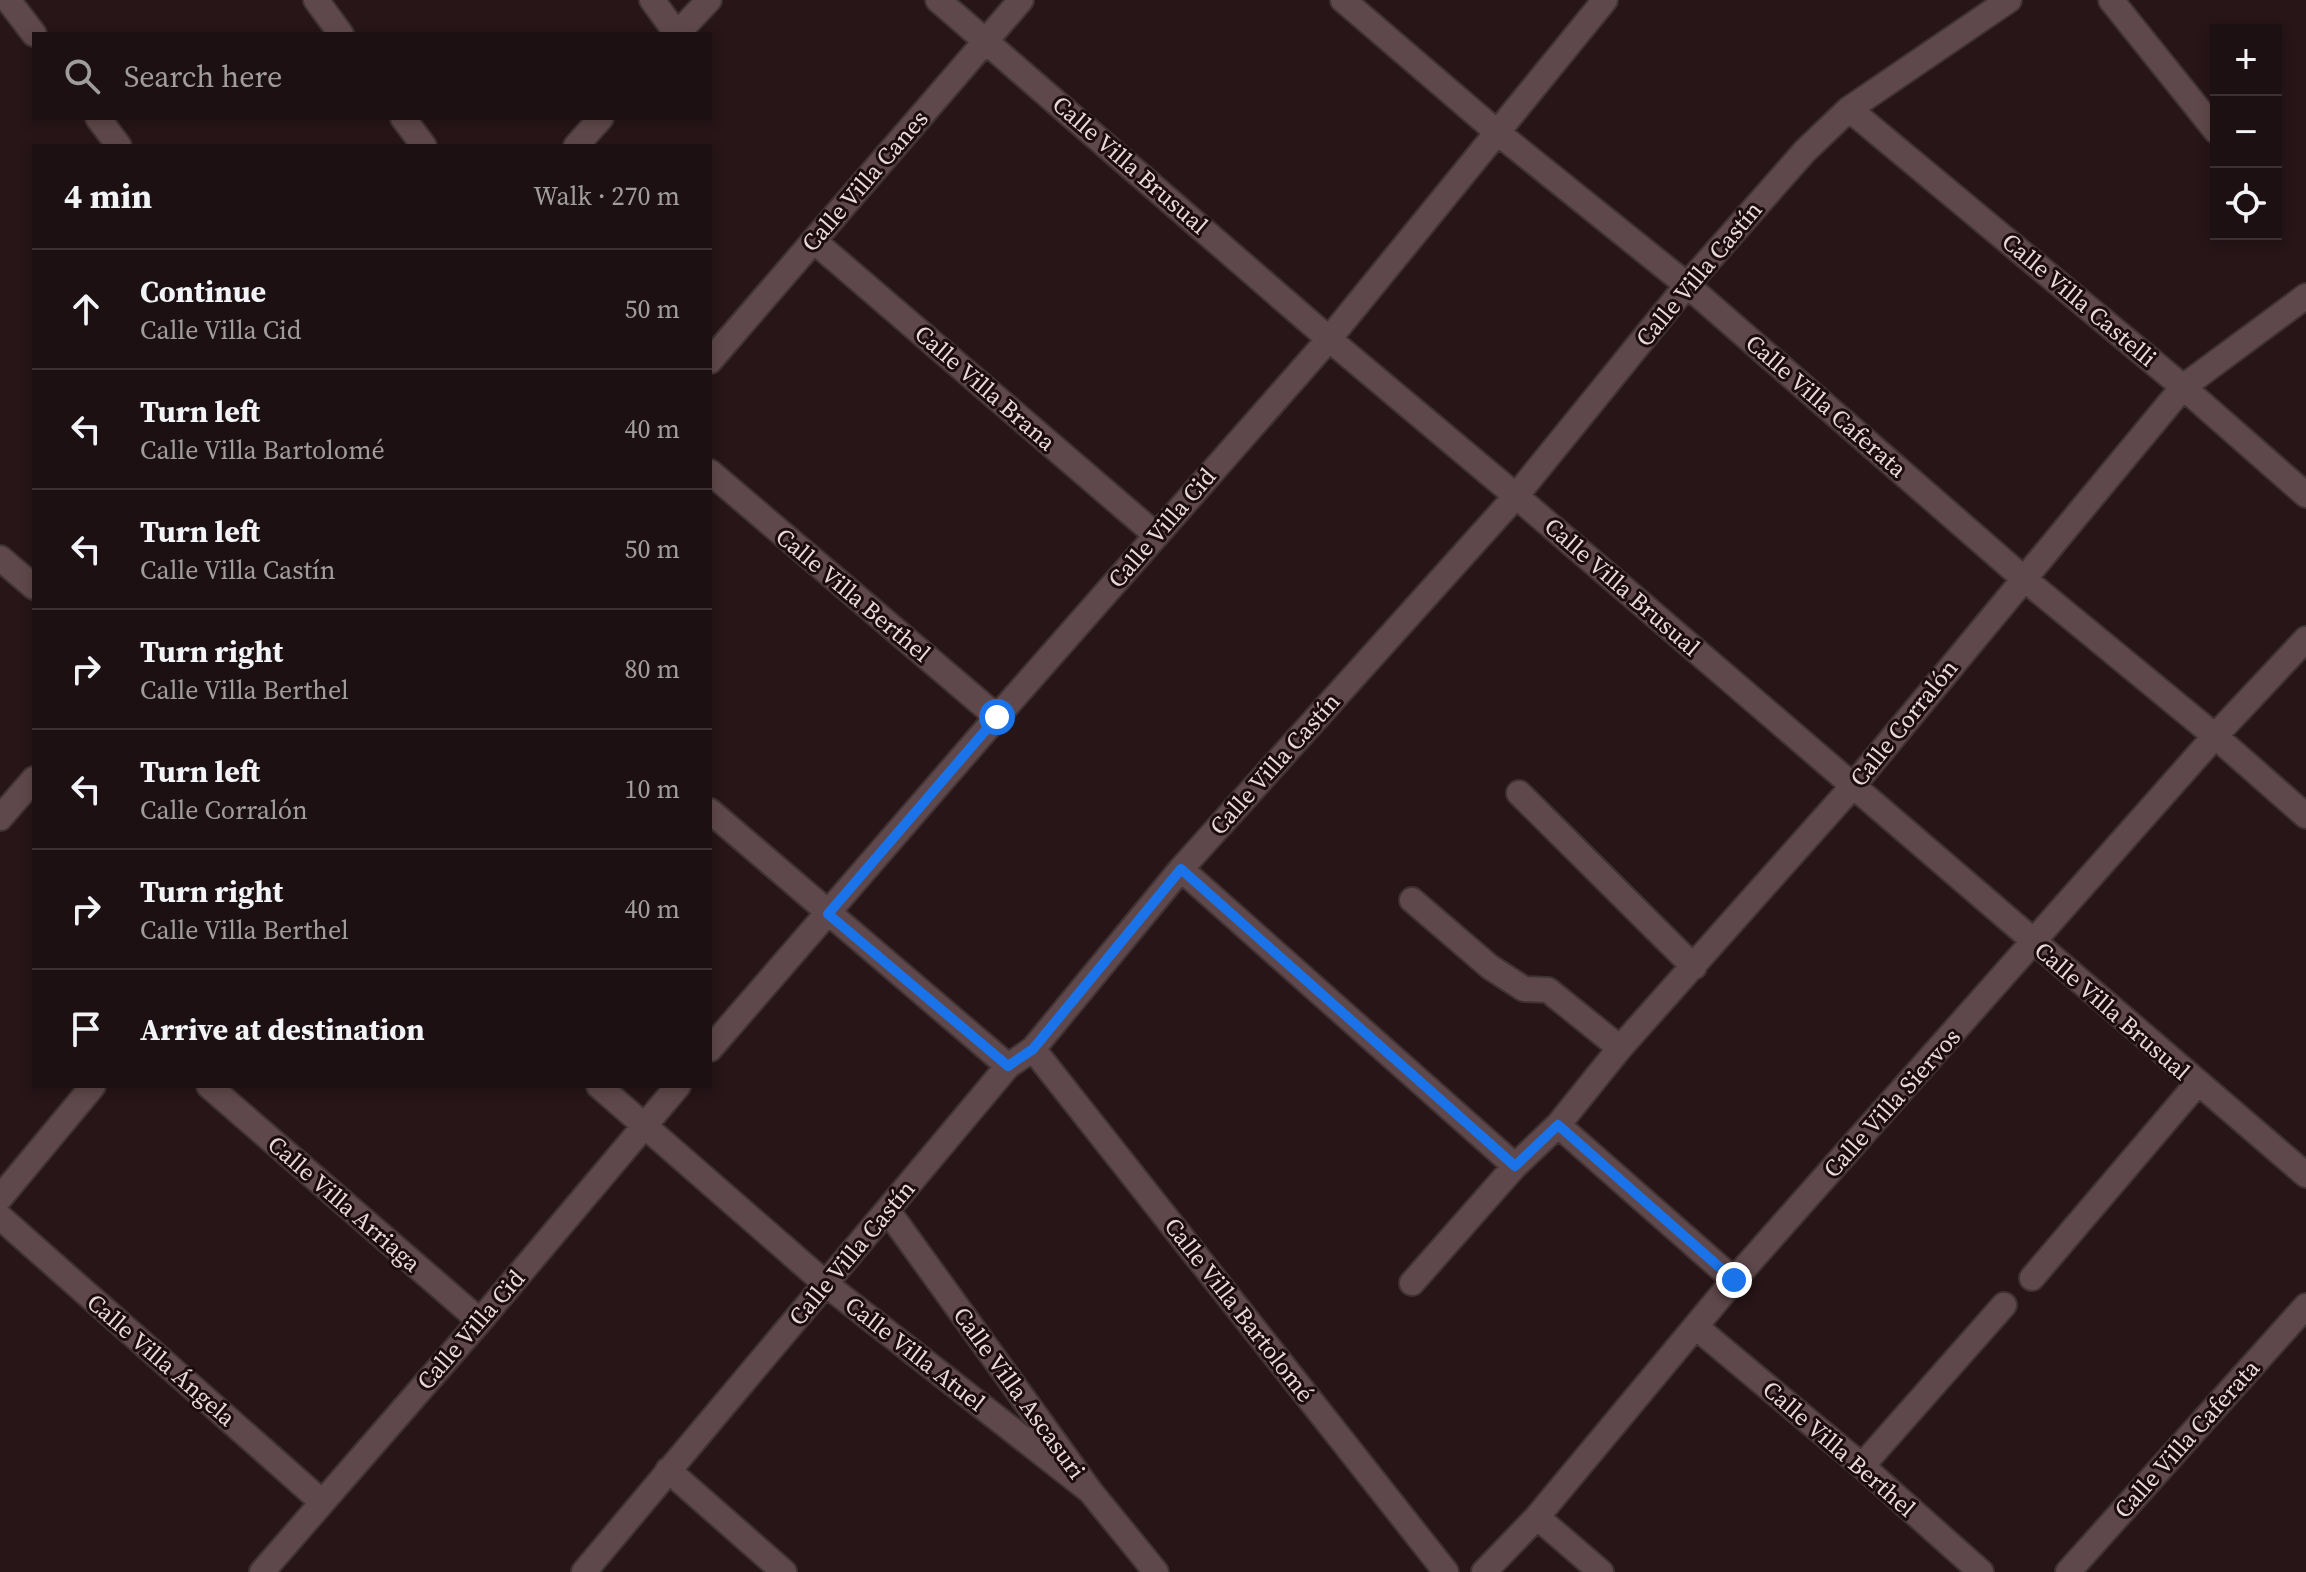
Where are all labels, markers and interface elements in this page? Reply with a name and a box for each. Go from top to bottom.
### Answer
map controls [2210,24,2282,240]
button: + [2210,24,2282,96]
search box [32,32,712,120]
icon: search [60,54,104,98]
text: Search here [124,56,282,97]
street label: Calle Villa Brusual [1045,88,1215,241]
button: − [2210,96,2282,168]
street label: Calle Villa Canes [794,103,935,259]
button: locate [2210,168,2282,240]
text: 4 min [64,173,152,219]
text: Walk · 270 m [533,178,680,214]
street label: Calle Villa Castín [1628,194,1769,353]
street label: Calle Villa Castelli [1995,225,2164,374]
text: Continue [140,271,266,312]
icon: ahead [64,287,108,331]
text: 50 m [625,291,680,327]
text: Calle Villa Cid [140,312,302,348]
street label: Calle Villa Brana [908,317,1064,459]
street label: Calle Villa Caferata [1739,327,1914,485]
text: Turn left [140,391,260,432]
icon: left [64,407,108,451]
text: 40 m [625,411,680,447]
text: Calle Villa Bartolomé [140,432,385,468]
street label: Calle Villa Cid [1100,460,1223,595]
street label: Calle Villa Brusual [1537,510,1707,663]
text: Turn left [140,511,260,552]
street label: Calle Villa Berthel [769,520,938,669]
icon: left [64,527,108,571]
text: 50 m [625,531,680,567]
text: Calle Villa Castín [140,552,336,588]
text: Turn right [140,631,283,672]
icon: right [64,647,108,691]
text: 80 m [625,651,680,687]
street label: Calle Corralón [1842,652,1965,793]
text: Calle Villa Berthel [140,672,349,708]
street label: Calle Villa Castín [1202,686,1347,842]
route start [979,699,1015,735]
text: Turn left [140,751,260,792]
icon: left [64,767,108,811]
text: 10 m [625,771,680,807]
text: Calle Corralón [140,792,308,828]
text: Turn right [140,871,283,912]
icon: right [64,887,108,931]
text: 40 m [625,891,680,927]
text: Calle Villa Berthel [140,912,349,948]
street label: Calle Villa Brusual [2027,934,2197,1087]
icon: arrive [64,1007,108,1051]
text: Arrive at destination [140,1009,425,1050]
street label: Calle Villa Siervos [1816,1021,1968,1185]
street label: Calle Villa Arriaga [261,1128,428,1280]
street label: Calle Villa Castín [781,1173,922,1332]
street label: Calle Villa Bartolomé [1157,1210,1322,1409]
street label: Calle Villa Cid [409,1262,532,1397]
route end [1716,1262,1752,1298]
street label: Calle Villa Ángela [80,1286,243,1434]
street label: Calle Villa Atuel [838,1288,992,1419]
street label: Calle Villa Ascasuri [946,1300,1093,1485]
street label: Calle Villa Caferata [2106,1352,2267,1525]
street label: Calle Villa Berthel [1756,1373,1923,1524]

